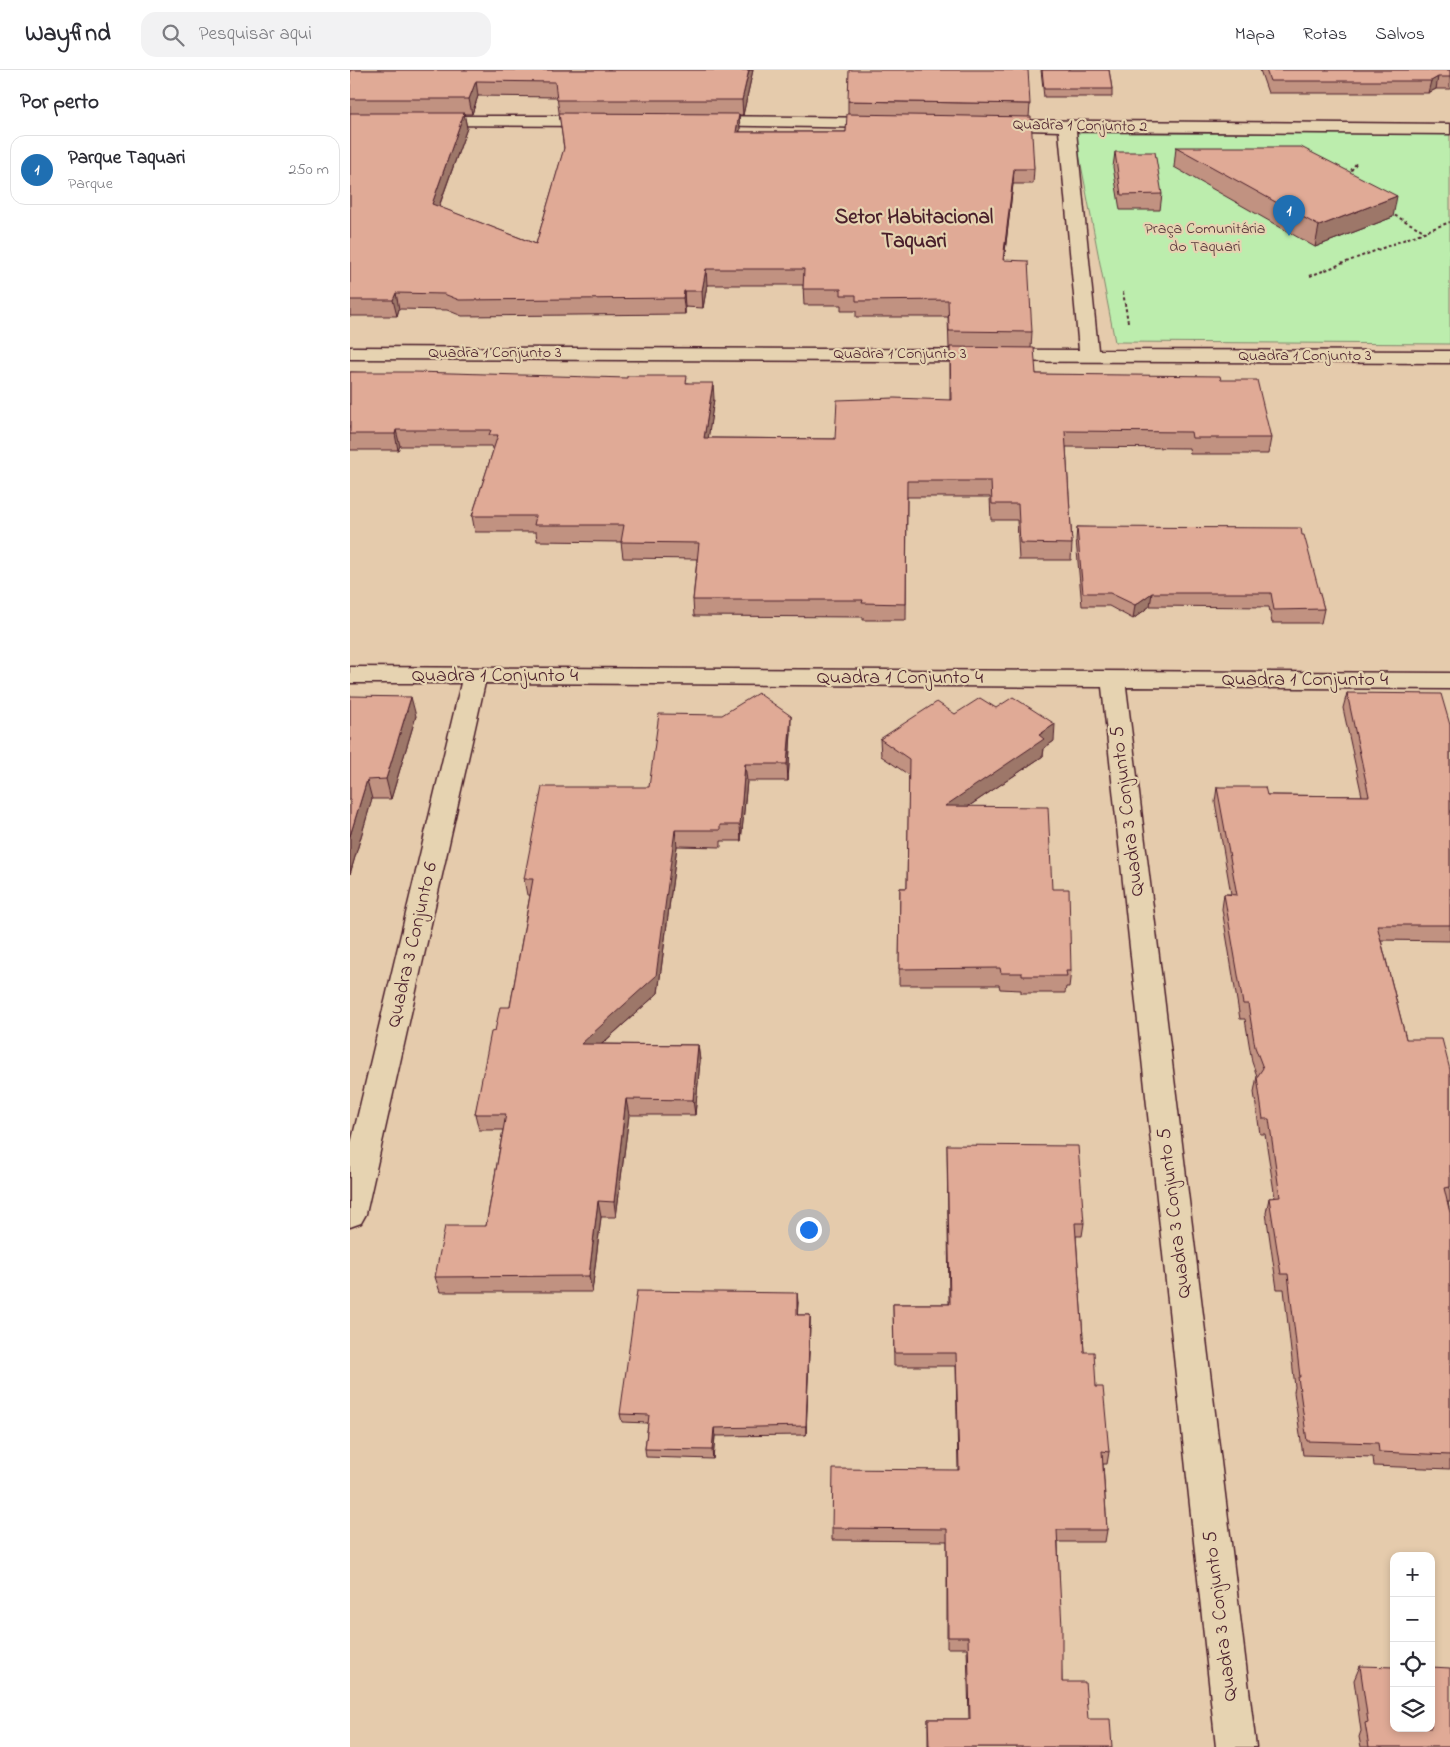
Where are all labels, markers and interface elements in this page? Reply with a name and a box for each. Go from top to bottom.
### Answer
search box [141,12,491,57]
text: Wayfind [25,17,111,52]
icon: search [159,21,187,49]
text: Pesquisar aqui [199,21,312,48]
text: Mapa [1235,22,1275,48]
text: Rotas [1303,22,1347,48]
text: Salvos [1375,22,1425,48]
text: Por perto [20,88,99,118]
street label: Quadra 1 Conjunto 2 [1013,113,1148,139]
text: Parque Taquari [68,145,185,172]
text: 1 [34,158,40,182]
text: 250 m [289,158,329,182]
text: Parque [68,172,113,196]
pin: 1 [1273,195,1305,236]
district label: Setor Habitacional Taquari [835,203,994,257]
park label: Praça Comunitária do Taquari [1145,217,1266,259]
street label: Quadra 1 Conjunto 3 [428,341,562,365]
street label: Quadra 1 Conjunto 3 [833,342,967,366]
street label: Quadra 1 Conjunto 3 [1238,344,1372,368]
street label: Quadra 1 Conjunto 4 [412,662,578,691]
street label: Quadra 1 Conjunto 4 [817,664,983,693]
street label: Quadra 1 Conjunto 4 [1222,666,1388,695]
street label: Quadra 3 Conjunto 5 [1103,724,1153,898]
street label: Quadra 3 Conjunto 6 [380,859,446,1031]
street label: Quadra 3 Conjunto 5 [1150,1126,1200,1300]
your location [796,1217,822,1243]
street label: Quadra 3 Conjunto 5 [1196,1529,1246,1703]
map controls [1390,1552,1435,1732]
button: + [1390,1552,1435,1597]
button: − [1390,1597,1435,1642]
button: locate [1390,1642,1435,1687]
button: layers [1390,1687,1435,1732]

